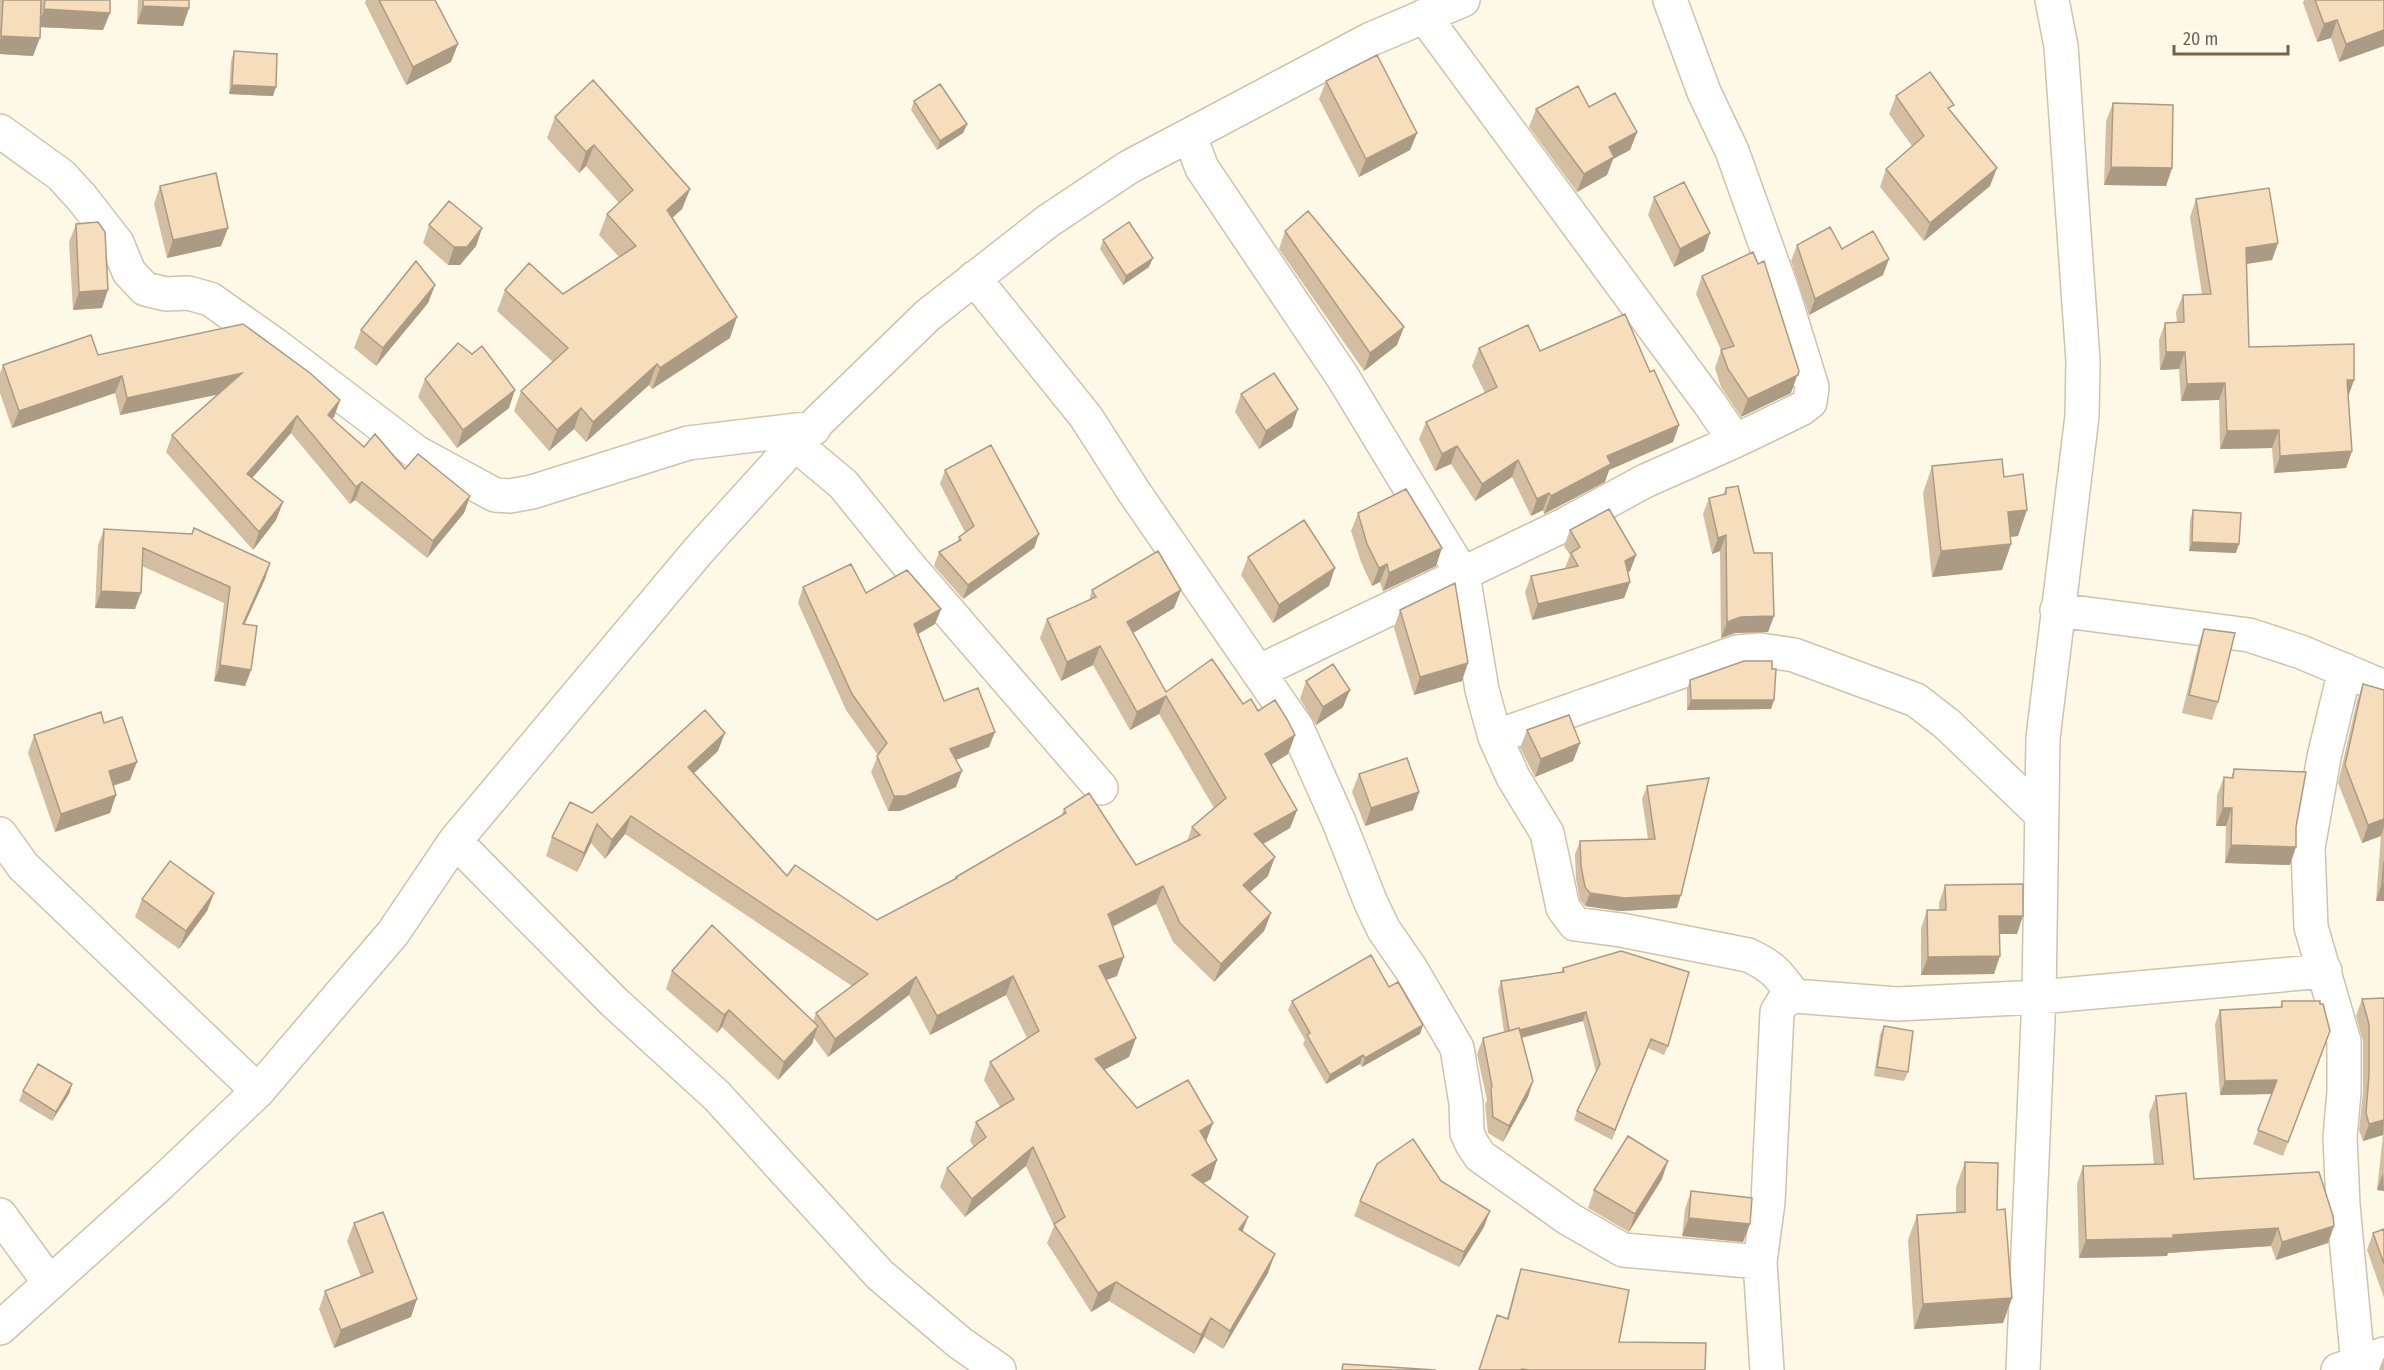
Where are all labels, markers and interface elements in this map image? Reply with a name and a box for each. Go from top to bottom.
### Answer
scale bar [2174,18,2288,56]
text: 20 m [2183,28,2218,50]

